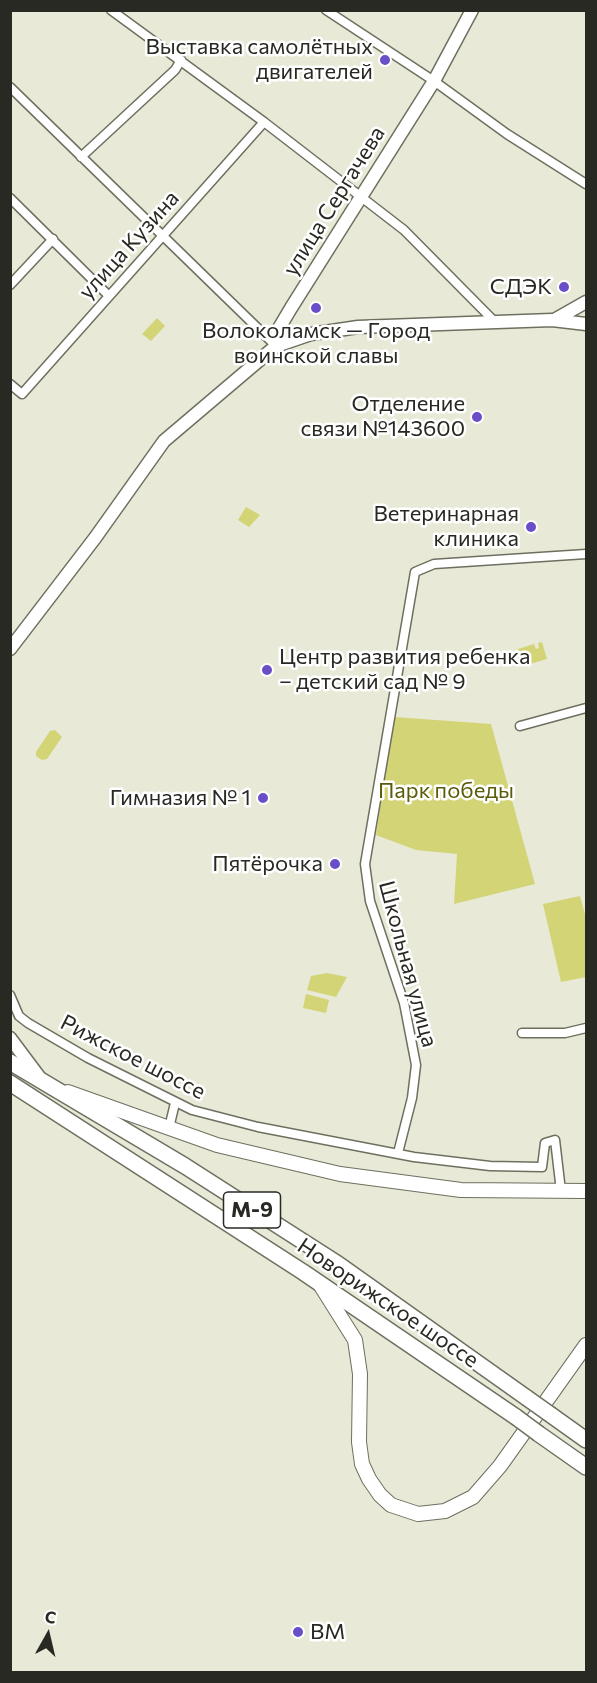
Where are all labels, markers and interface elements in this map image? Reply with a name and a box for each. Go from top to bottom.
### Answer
place label: Выставка самолётных двигателей [145,34,373,86]
marker: Выставка самолётных двигателей [378,53,392,67]
street label: улица Сергачева [277,121,391,281]
street label: улица Кузина [73,185,185,305]
place label: СДЭК [490,274,552,300]
marker: СДЭК [557,280,571,294]
marker: Волоколамск — Город воинской славы [309,301,323,315]
place label: Волоколамск — Город воинской славы [202,318,430,370]
place label: Отделение связи №143600 [300,391,465,442]
marker: Отделение связи №143600 [470,410,484,424]
place label: Ветеринарная клиника [374,501,519,552]
marker: Ветеринарная клиника [524,520,538,534]
place label: Центр развития ребенка – детский сад № 9 [279,644,530,696]
marker: Центр развития ребенка – детский сад № 9 [260,663,274,677]
park label: Парк победы [378,778,514,804]
place label: Гимназия № 1 [110,785,251,811]
marker: Гимназия № 1 [256,791,270,805]
place label: Пятёрочка [212,851,323,877]
marker: Пятёрочка [328,857,342,871]
street label: Школьная улица [373,878,443,1050]
street label: Рижское шоссе [56,1009,210,1105]
road number: М-9 [224,1192,280,1228]
street label: Новорижское шоссе [292,1233,484,1373]
north arrow [18,1605,78,1665]
text: С [44,1607,57,1627]
place label: ВМ [310,1619,345,1645]
marker: ВМ [291,1625,305,1639]

